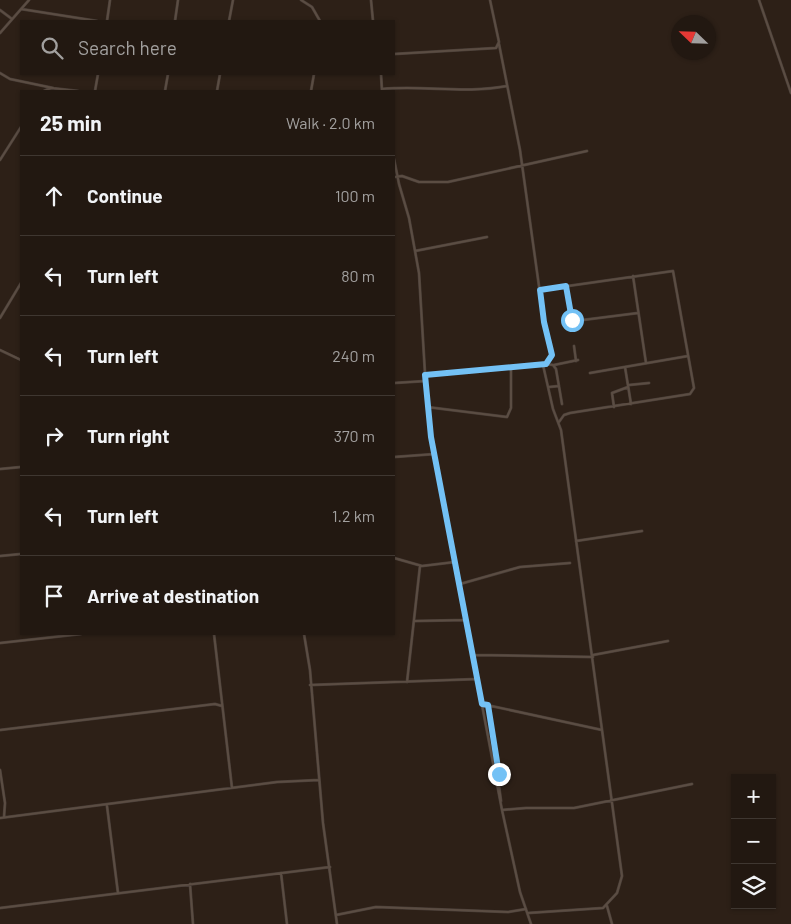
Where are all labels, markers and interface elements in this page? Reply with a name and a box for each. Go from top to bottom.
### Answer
north arrow [671,15,716,60]
search box [20,20,395,75]
icon: search [38,34,66,62]
text: Search here [78,36,177,59]
text: 25 min [40,110,102,135]
text: Walk · 2.0 km [286,113,375,132]
icon: ahead [40,182,68,210]
text: Continue [87,184,163,207]
text: 100 m [335,186,375,205]
icon: left [40,262,68,290]
text: Turn left [87,264,158,287]
text: 80 m [341,266,375,285]
route start [561,309,584,332]
icon: left [40,342,68,370]
text: Turn left [87,344,158,367]
text: 240 m [332,346,375,365]
icon: right [40,422,68,450]
text: Turn right [87,424,169,447]
text: 370 m [334,426,375,445]
icon: left [40,502,68,530]
text: Turn left [87,504,158,527]
text: 1.2 km [332,506,375,525]
icon: arrive [40,582,68,610]
text: Arrive at destination [87,584,259,607]
route end [488,763,511,786]
map controls [731,774,776,909]
button: + [731,774,776,819]
button: − [731,819,776,864]
button: layers [731,864,776,909]

